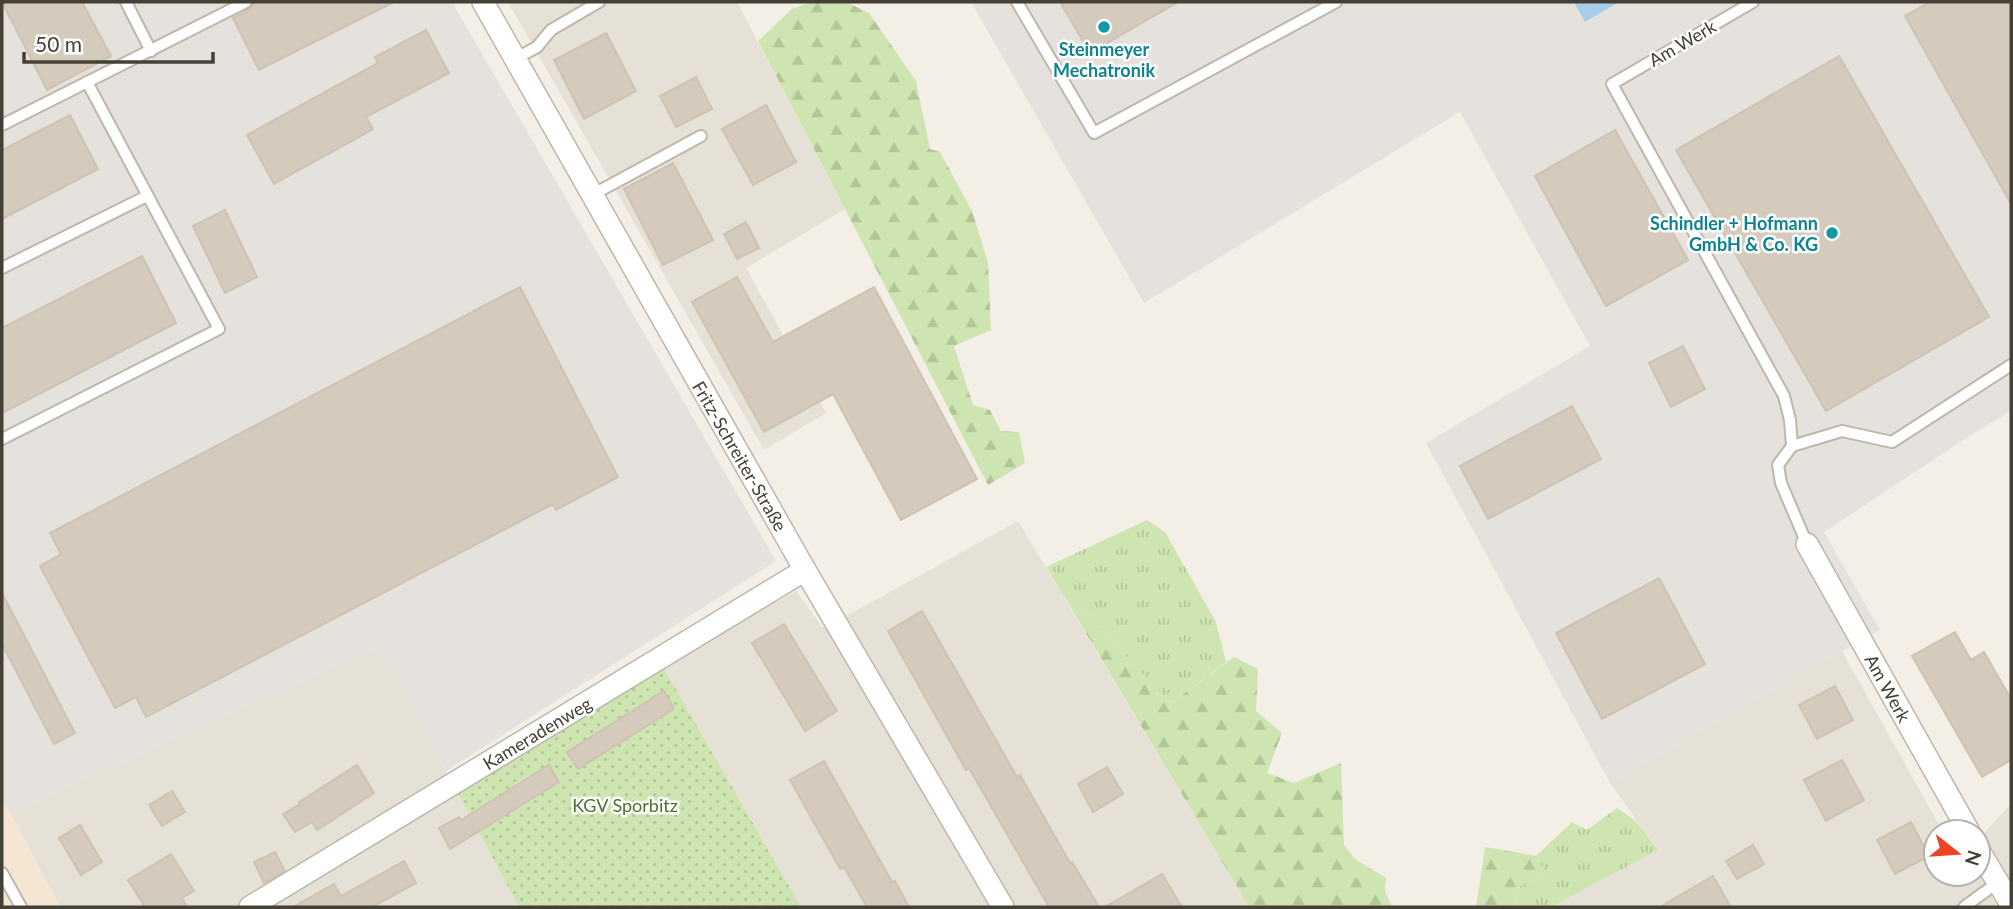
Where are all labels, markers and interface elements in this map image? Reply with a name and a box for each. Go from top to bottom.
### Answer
street label: Am Werk [1644,15,1720,71]
marker: Steinmeyer Mechatronik [1096,19,1112,35]
scale bar [24,21,214,65]
text: 50 m [35,31,82,56]
place label: Steinmeyer Mechatronik [1053,38,1155,81]
place label: Schindler + Hofmann GmbH & Co. KG [1650,212,1818,255]
marker: Schindler + Hofmann GmbH & Co. KG [1824,225,1840,241]
street label: Fritz-Schreiter-Straße [688,377,792,535]
street label: Am Werk [1860,650,1916,726]
street label: Kameradenweg [479,692,595,774]
park label: KGV Sporbitz [572,794,678,816]
north arrow [1922,818,1992,888]
text: N [1961,848,1987,868]

